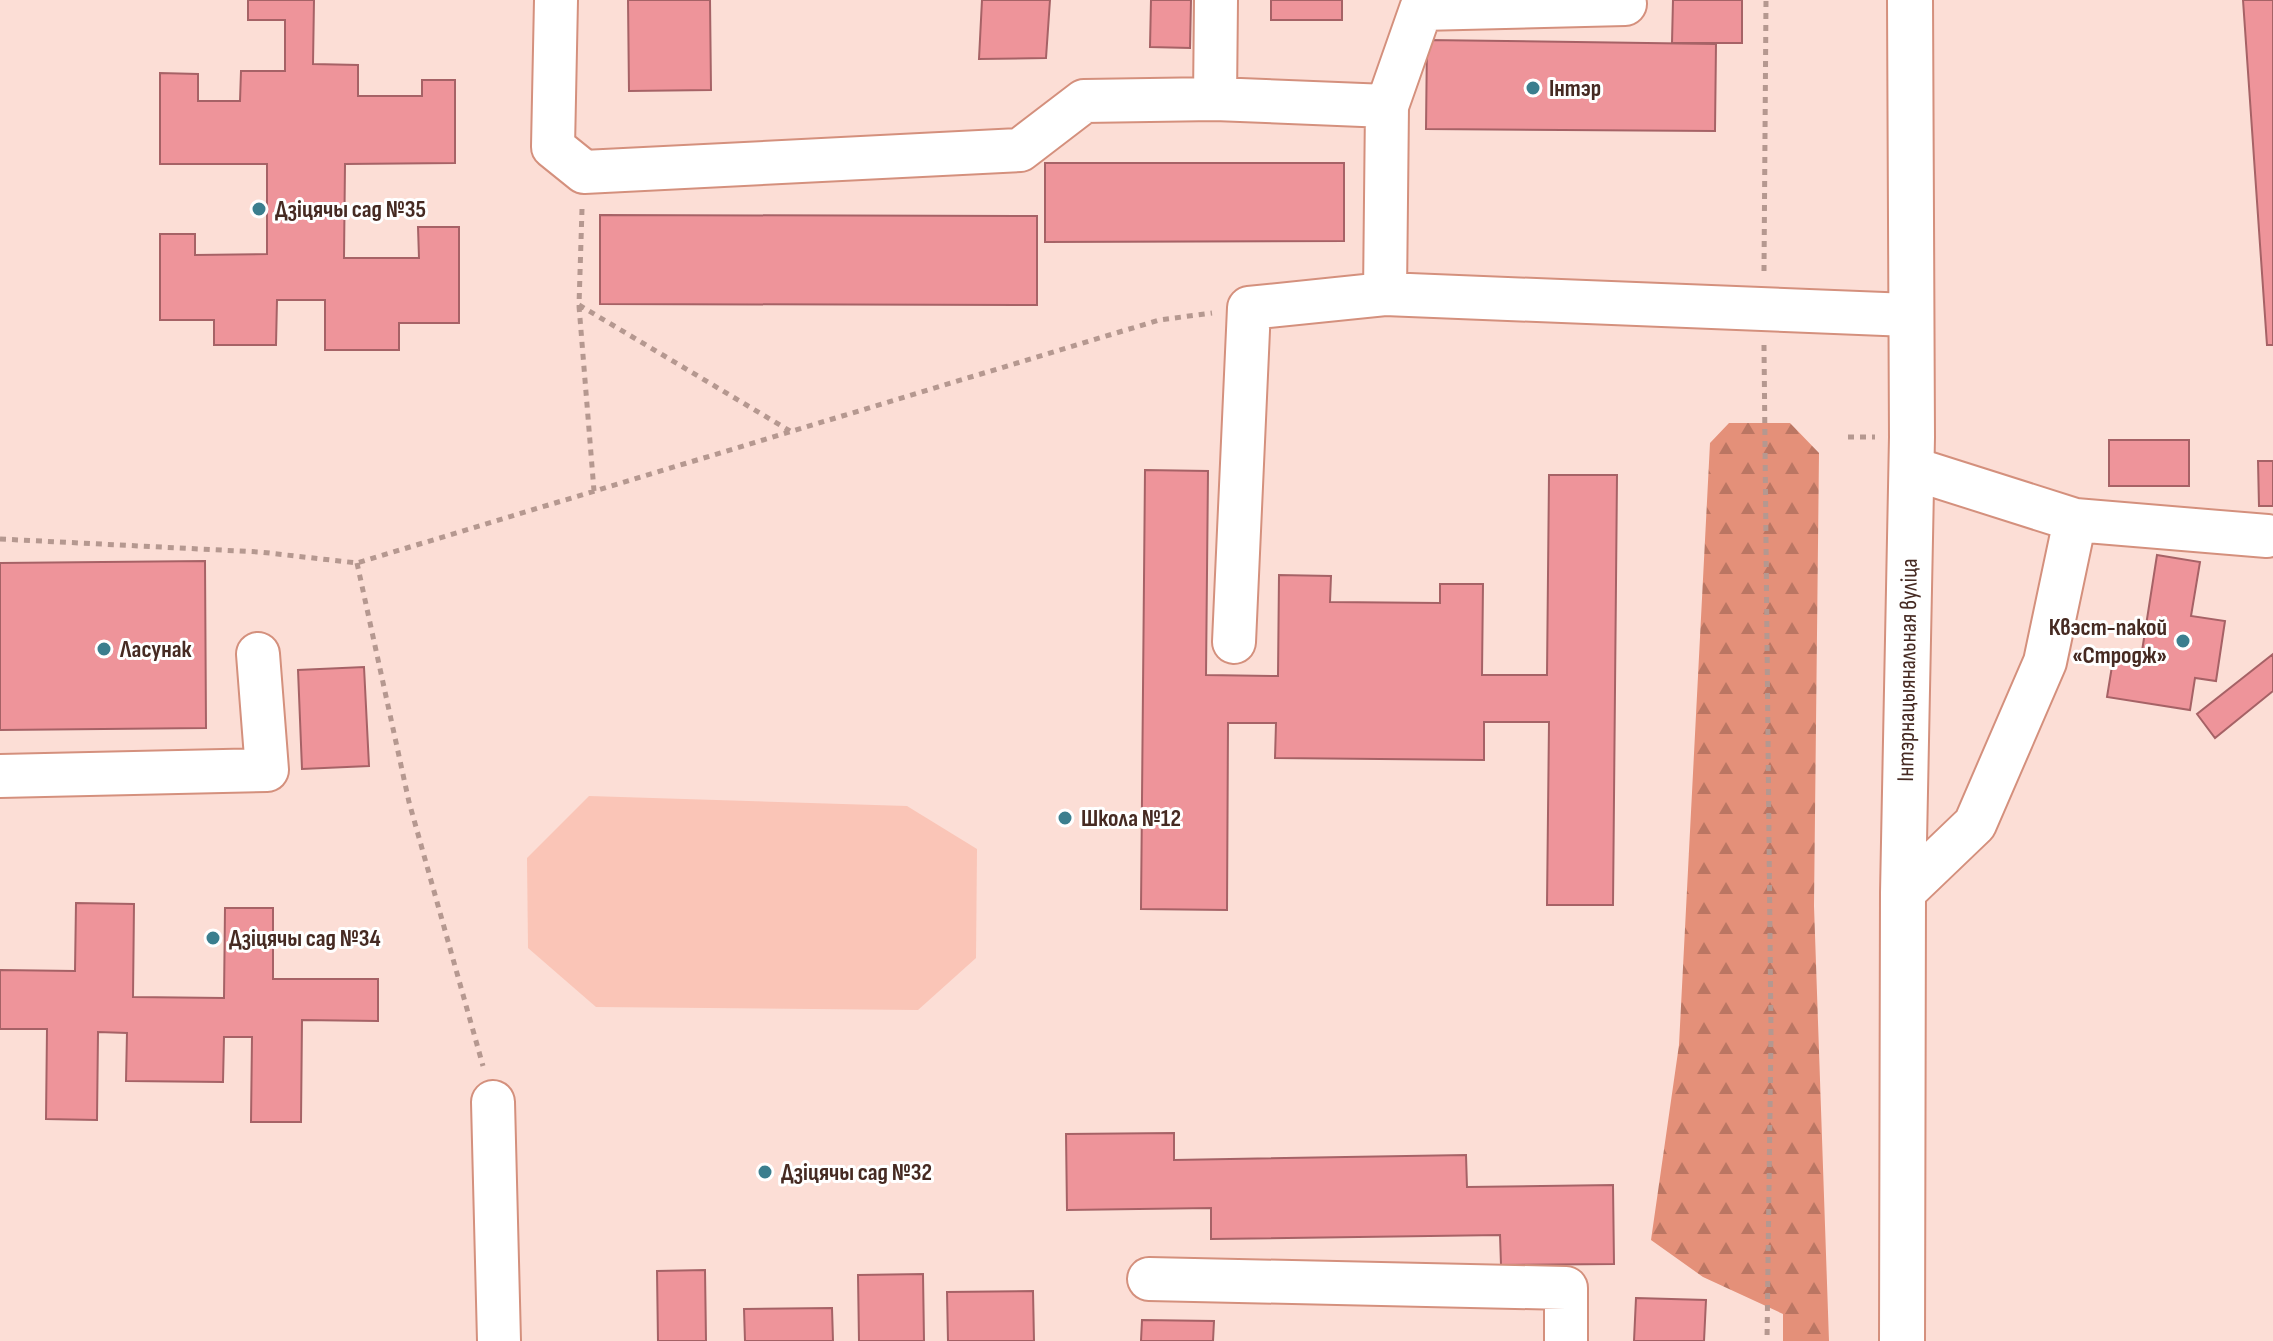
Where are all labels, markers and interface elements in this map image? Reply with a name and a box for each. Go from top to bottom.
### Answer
place label: Інтэр [1549,74,1601,103]
marker: Інтэр [1524,79,1542,97]
place label: Дзіцячы сад №35 [275,195,426,224]
marker: Дзіцячы сад №35 [250,200,268,218]
street label: Інтэрнацыянальная вуліца [1891,558,1924,782]
place label: Квэст-пакой «Стродж» [2049,613,2167,670]
marker: Квэст-пакой «Стродж» [2174,632,2192,650]
place label: Ласунак [119,635,193,664]
marker: Ласунак [95,640,113,658]
place label: Школа №12 [1081,804,1181,833]
marker: Школа №12 [1056,809,1074,827]
place label: Дзіцячы сад №34 [229,924,381,953]
marker: Дзіцячы сад №34 [204,929,222,947]
place label: Дзіцячы сад №32 [781,1158,932,1187]
marker: Дзіцячы сад №32 [756,1163,774,1181]

